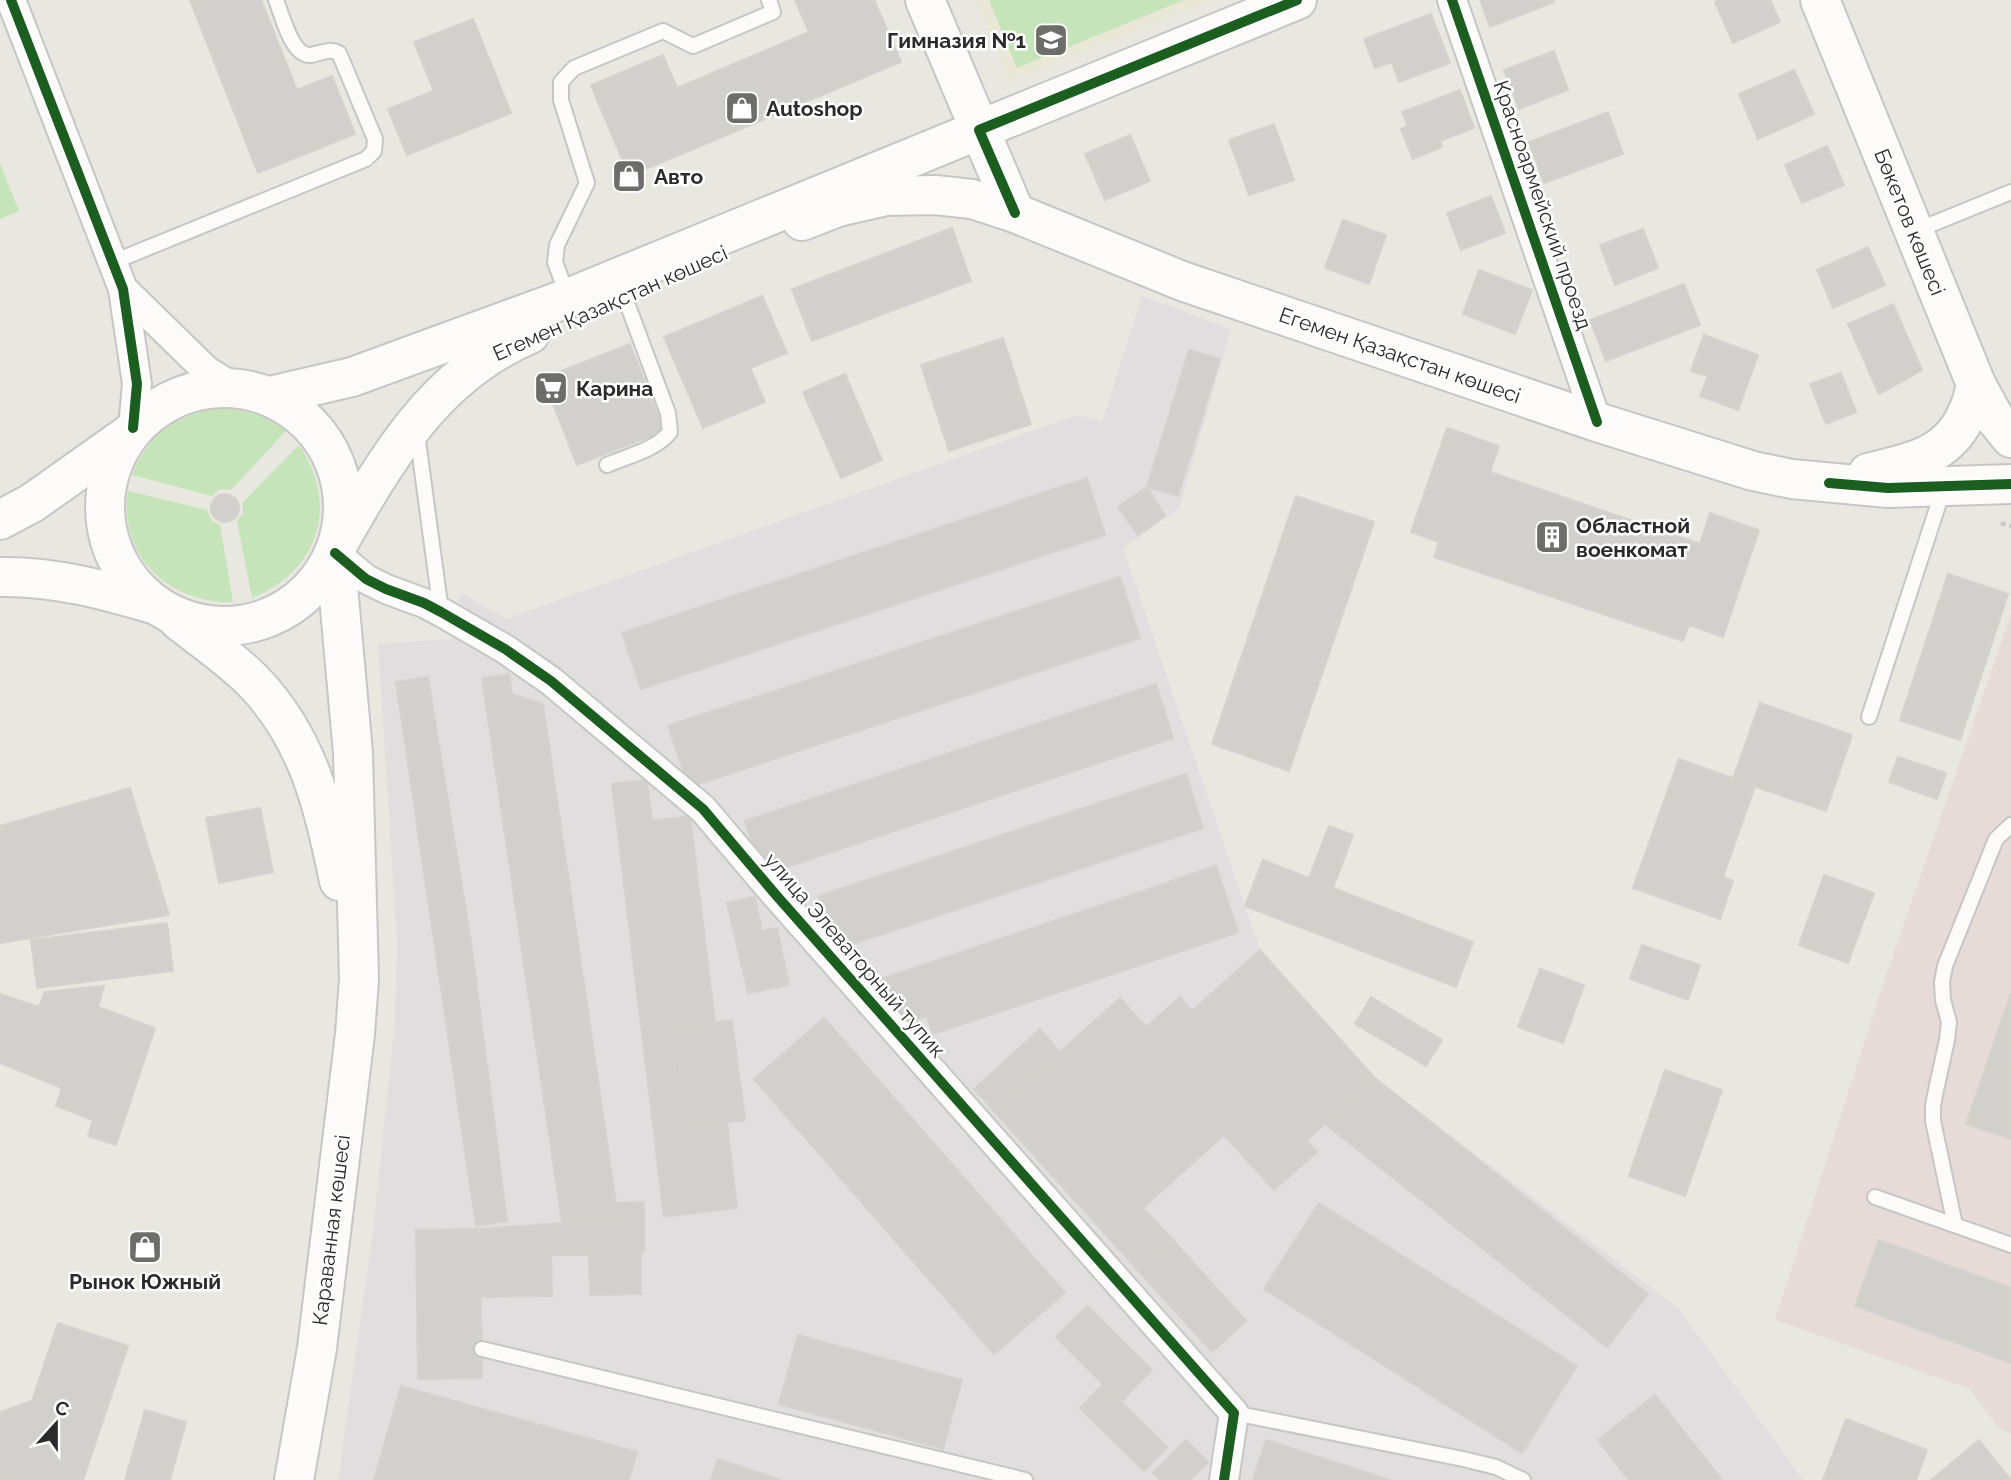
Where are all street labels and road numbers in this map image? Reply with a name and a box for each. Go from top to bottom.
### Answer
street label: Красноармейский проезд [1489,77,1597,333]
street label: Бөкетов көшесі [1869,145,1951,299]
street label: Егемен Қазақстан көшесі [489,240,731,366]
street label: Егемен Қазақстан көшесі [1276,302,1524,408]
street label: улица Элеваторный тупик [759,848,951,1063]
street label: Караванная көшесі [307,1133,355,1327]

